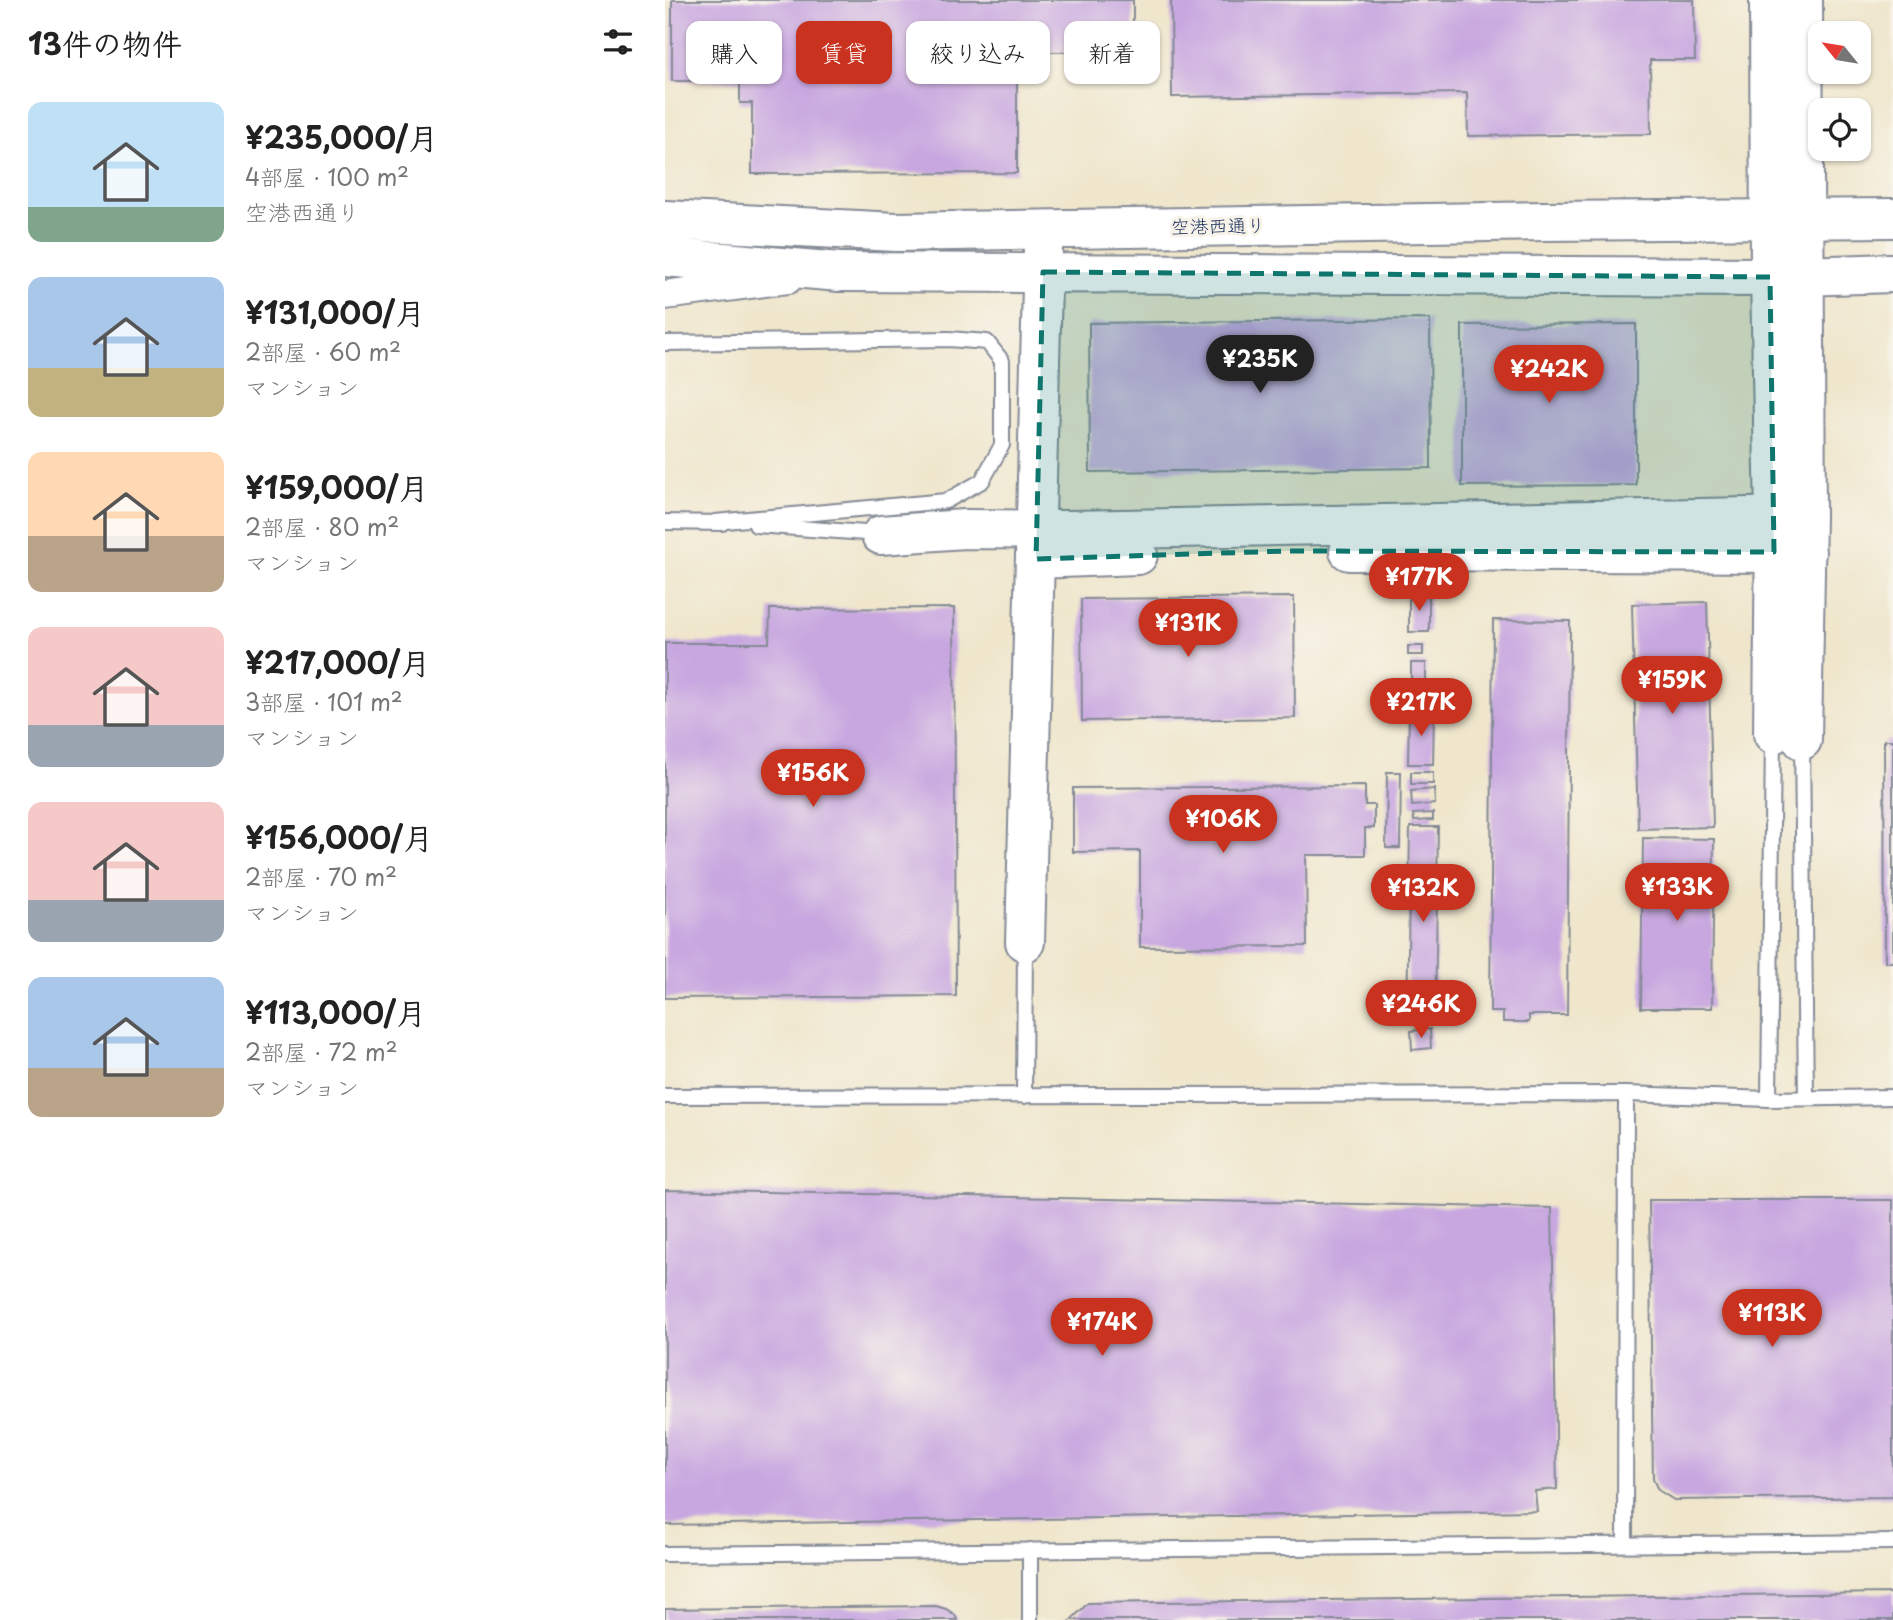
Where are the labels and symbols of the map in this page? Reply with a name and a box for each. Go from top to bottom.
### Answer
north arrow [1808,21,1871,84]
street label: 空港西通り [1170,210,1266,240]
pin: ¥235K [1211,336,1309,395]
pin: ¥242K [1500,346,1598,405]
pin: ¥177K [1370,554,1468,613]
pin: ¥131K [1139,600,1237,659]
pin: ¥159K [1623,656,1721,716]
pin: ¥217K [1372,678,1470,738]
pin: ¥156K [764,750,862,809]
pin: ¥106K [1174,796,1272,855]
pin: ¥132K [1374,864,1472,924]
pin: ¥133K [1628,864,1726,923]
pin: ¥246K [1372,981,1470,1040]
pin: ¥113K [1723,1290,1821,1349]
pin: ¥174K [1053,1298,1151,1358]

